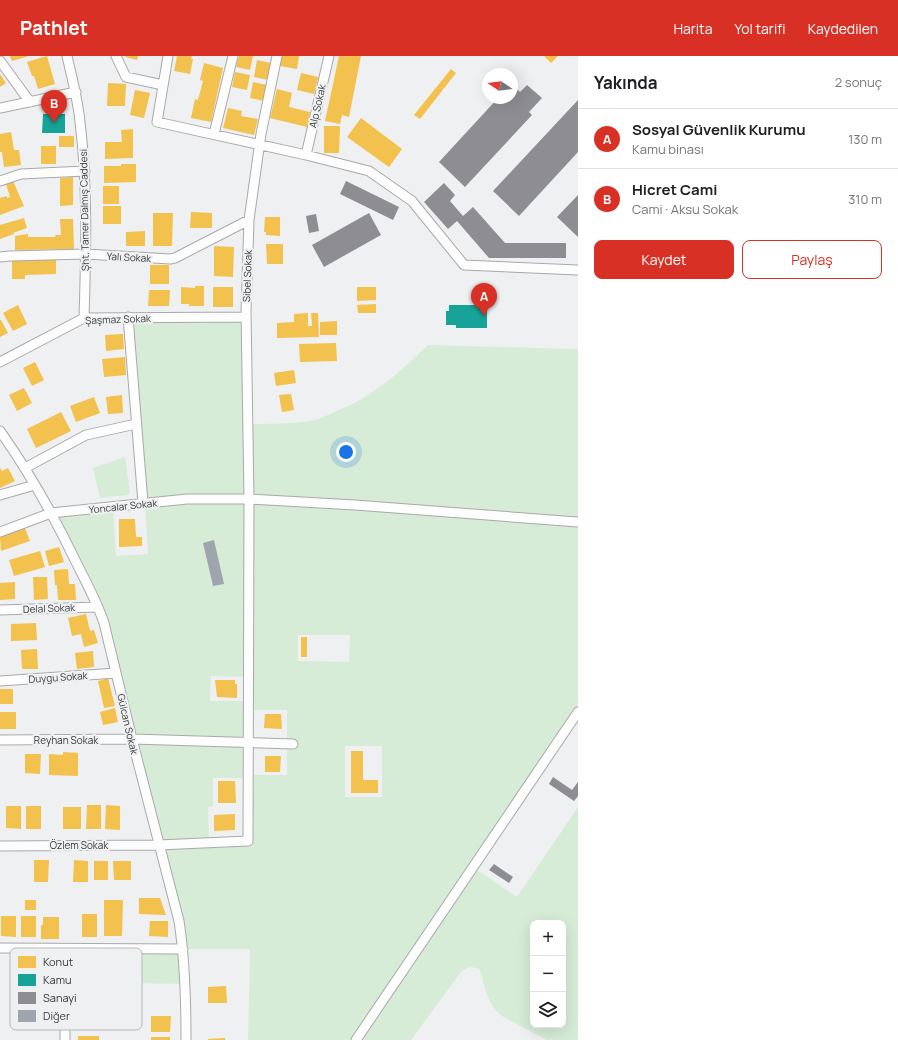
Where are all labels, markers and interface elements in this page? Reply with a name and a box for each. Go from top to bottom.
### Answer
text: Pathlet [20,15,88,41]
text: Harita [673,19,712,38]
text: Yol tarifi [734,19,786,38]
text: Kaydedilen [808,19,878,38]
north arrow [482,68,518,104]
text: Yakında [594,71,658,94]
text: 2 sonuç [835,73,882,91]
street label: Alp Sokak [305,82,329,129]
pin: B [41,90,67,123]
text: Sosyal Güvenlik Kurumu [632,119,806,140]
text: A [603,130,611,148]
text: 130 m [848,130,882,148]
text: Kamu binası [632,140,704,158]
street label: Şht. Tamer Dalmış Caddesi [76,149,92,271]
text: Hicret Cami [632,179,717,200]
text: B [603,190,611,208]
text: 310 m [848,190,882,208]
text: Cami · Aksu Sokak [632,200,738,218]
button: Kaydet [594,240,734,279]
button: Paylaş [742,240,882,279]
street label: Yalı Sokak [106,249,153,265]
street label: Sibel Sokak [239,249,255,302]
pin: A [471,283,497,316]
street label: Şaşmaz Sokak [85,311,152,327]
your location [336,442,356,462]
street label: Yoncalar Sokak [88,495,159,517]
street label: Delal Sokak [23,600,76,616]
street label: Duygu Sokak [28,668,89,686]
street label: Gülcan Sokak [114,692,142,757]
street label: Reyhan Sokak [34,733,99,747]
street label: Özlem Sokak [50,838,109,852]
map controls [530,920,566,1028]
button: + [530,920,566,956]
legend [10,948,142,1030]
text: Konut [43,954,73,969]
button: − [530,956,566,992]
text: Kamu [43,972,72,987]
text: Sanayi [43,990,77,1005]
button: layers [530,992,566,1028]
text: Diğer [43,1008,70,1023]

